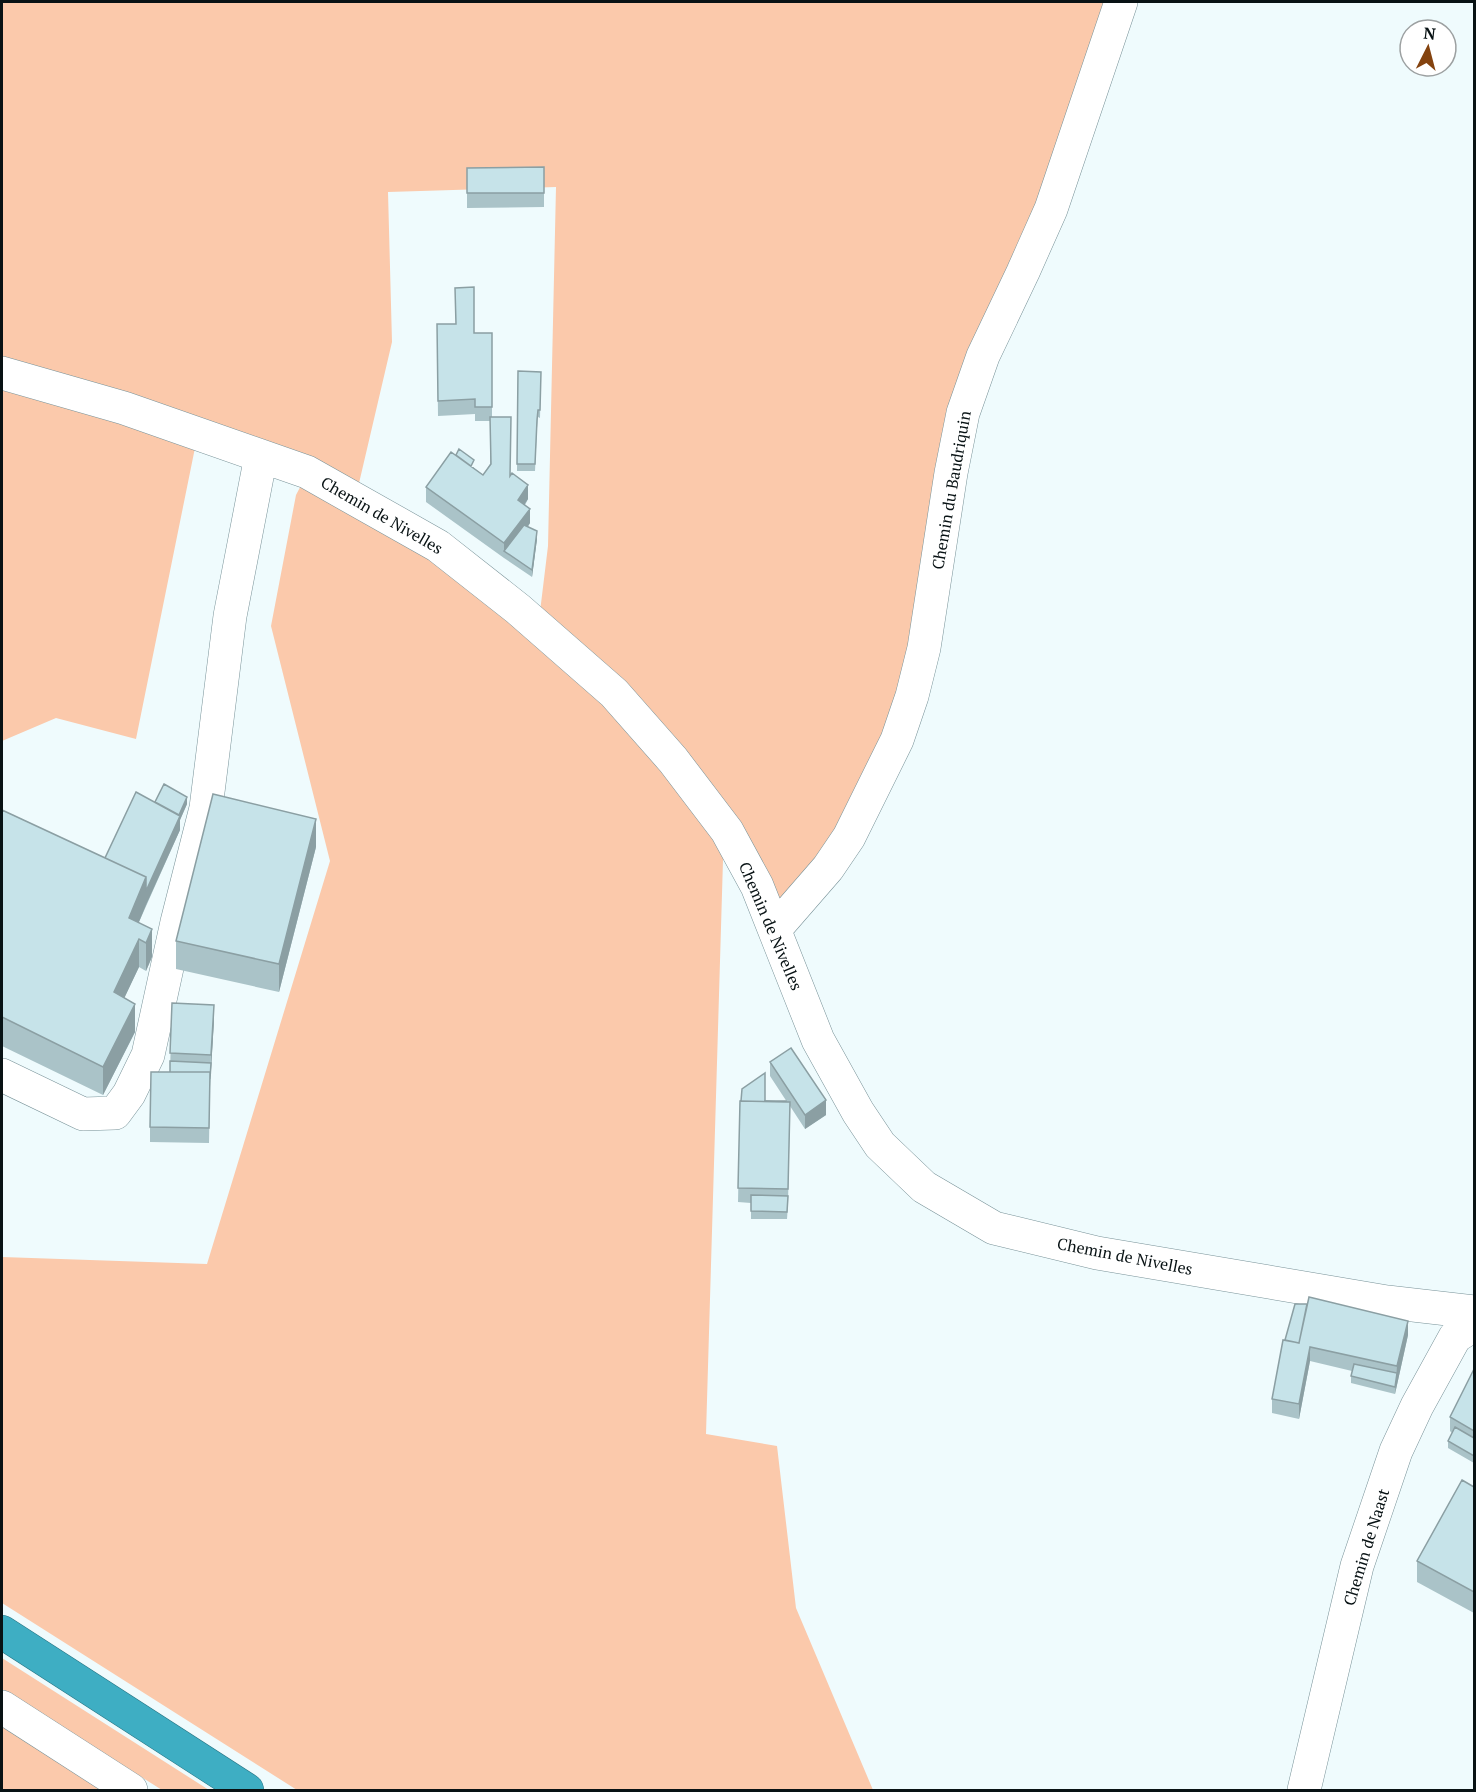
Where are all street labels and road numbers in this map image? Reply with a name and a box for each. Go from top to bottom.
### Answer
street label: Chemin du Baudriquin [926,408,976,571]
street label: Chemin de Nivelles [317,471,447,559]
street label: Chemin de Nivelles [734,858,808,994]
street label: Chemin de Nivelles [1055,1232,1195,1280]
street label: Chemin de Naast [1338,1486,1394,1608]

